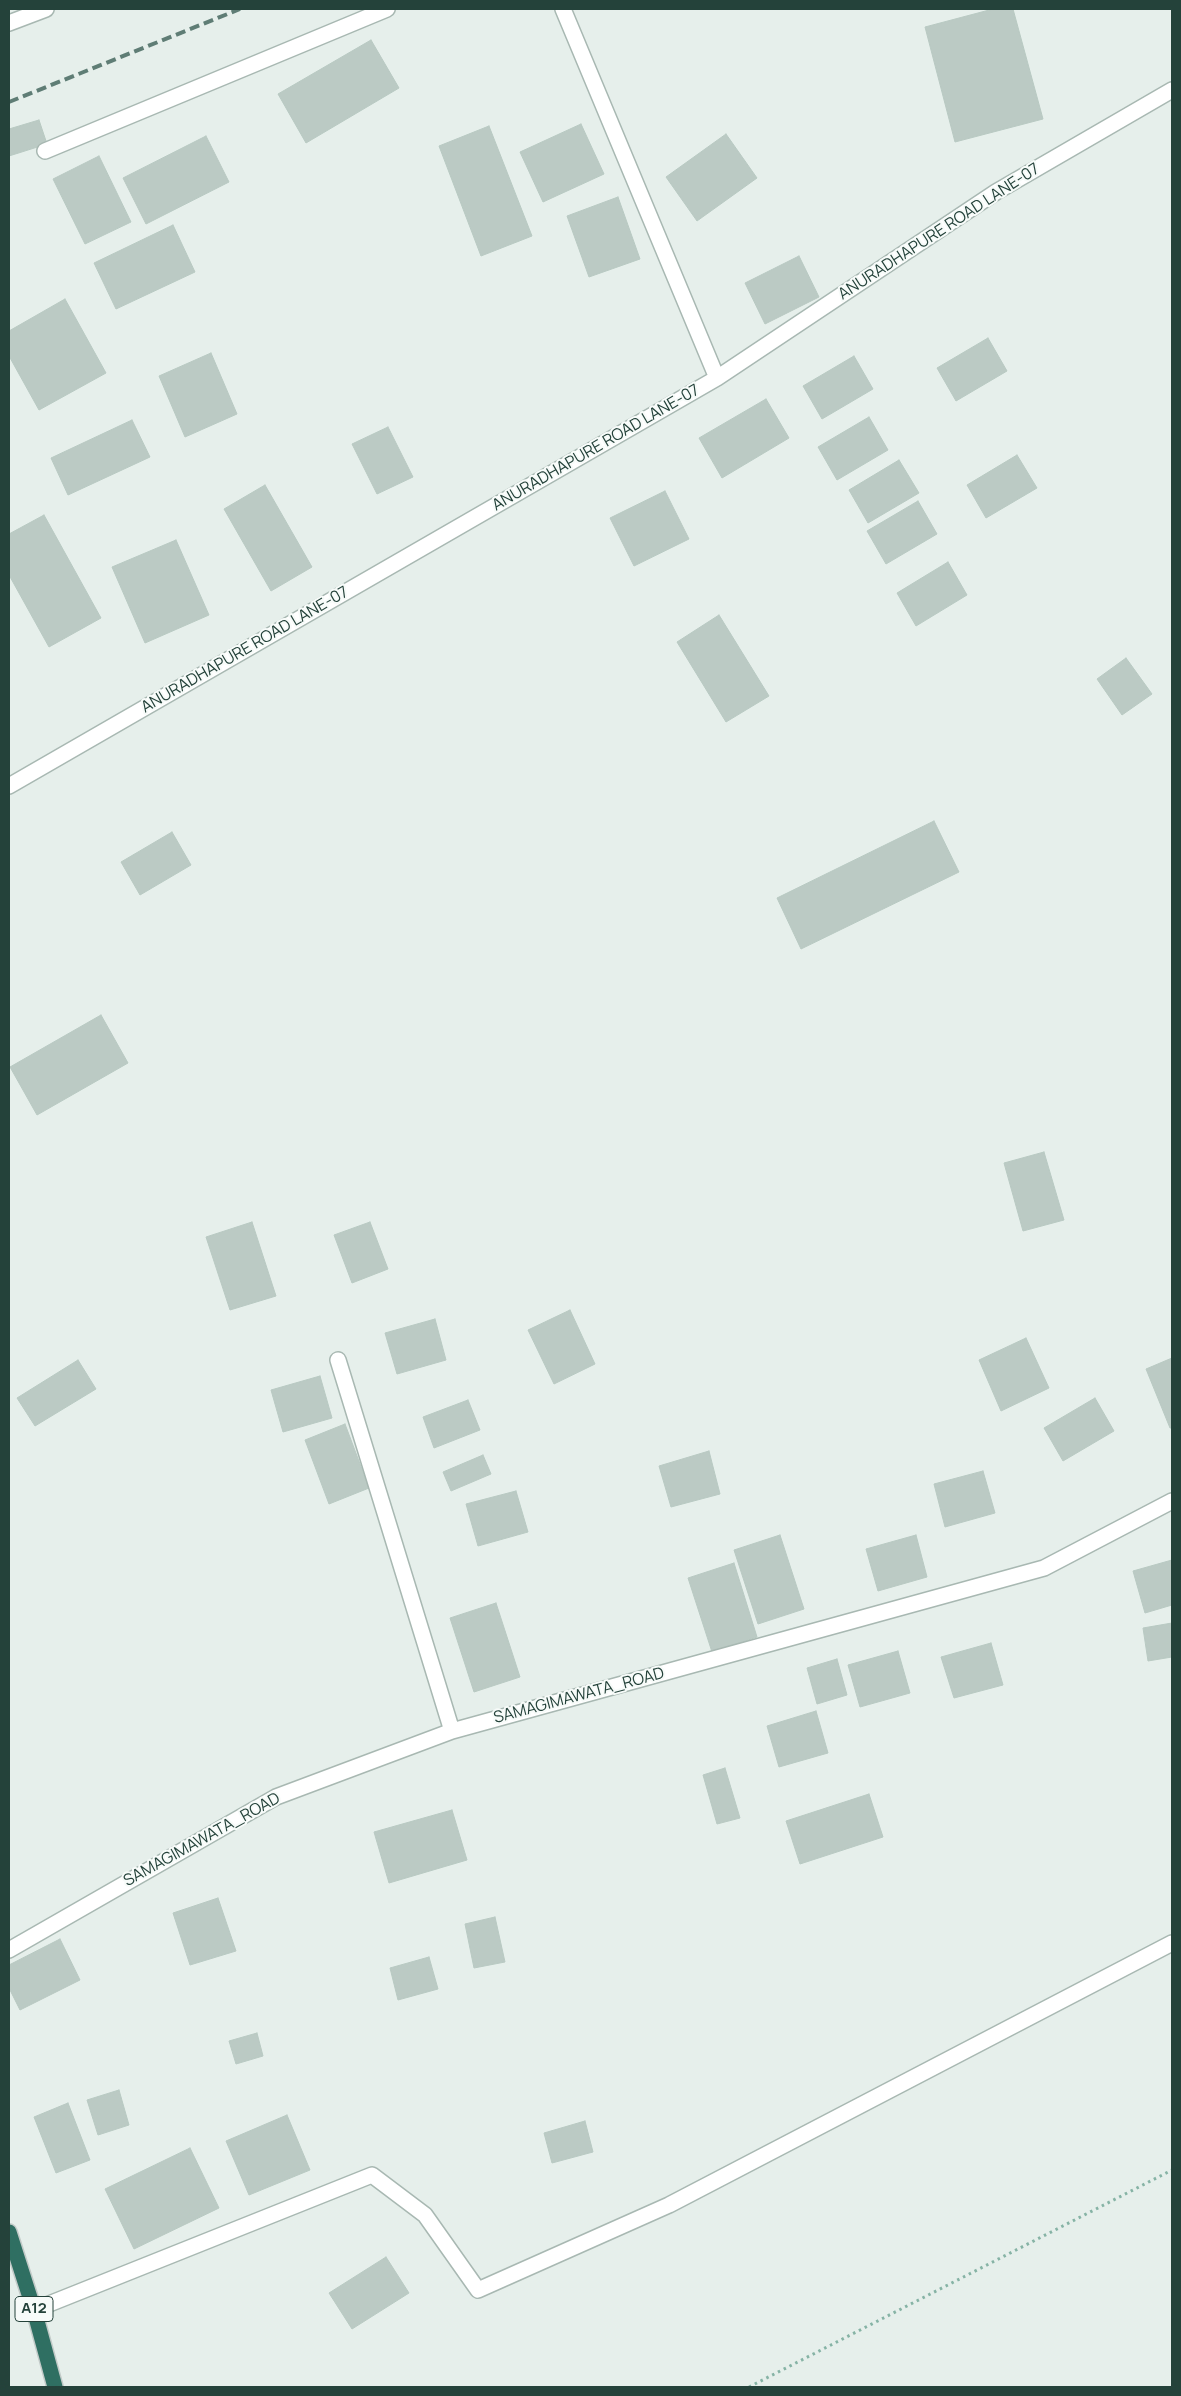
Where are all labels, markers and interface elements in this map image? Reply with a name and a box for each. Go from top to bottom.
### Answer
street label: ANURADHAPURE ROAD LANE-07 [835,160,1043,304]
street label: ANURADHAPURE ROAD LANE-07 [489,381,703,515]
street label: ANURADHAPURE ROAD LANE-07 [138,583,352,717]
street label: SAMAGIMAWATA_ROAD [492,1664,666,1728]
street label: SAMAGIMAWATA_ROAD [120,1789,284,1891]
road number: A12 [15,2296,53,2322]

